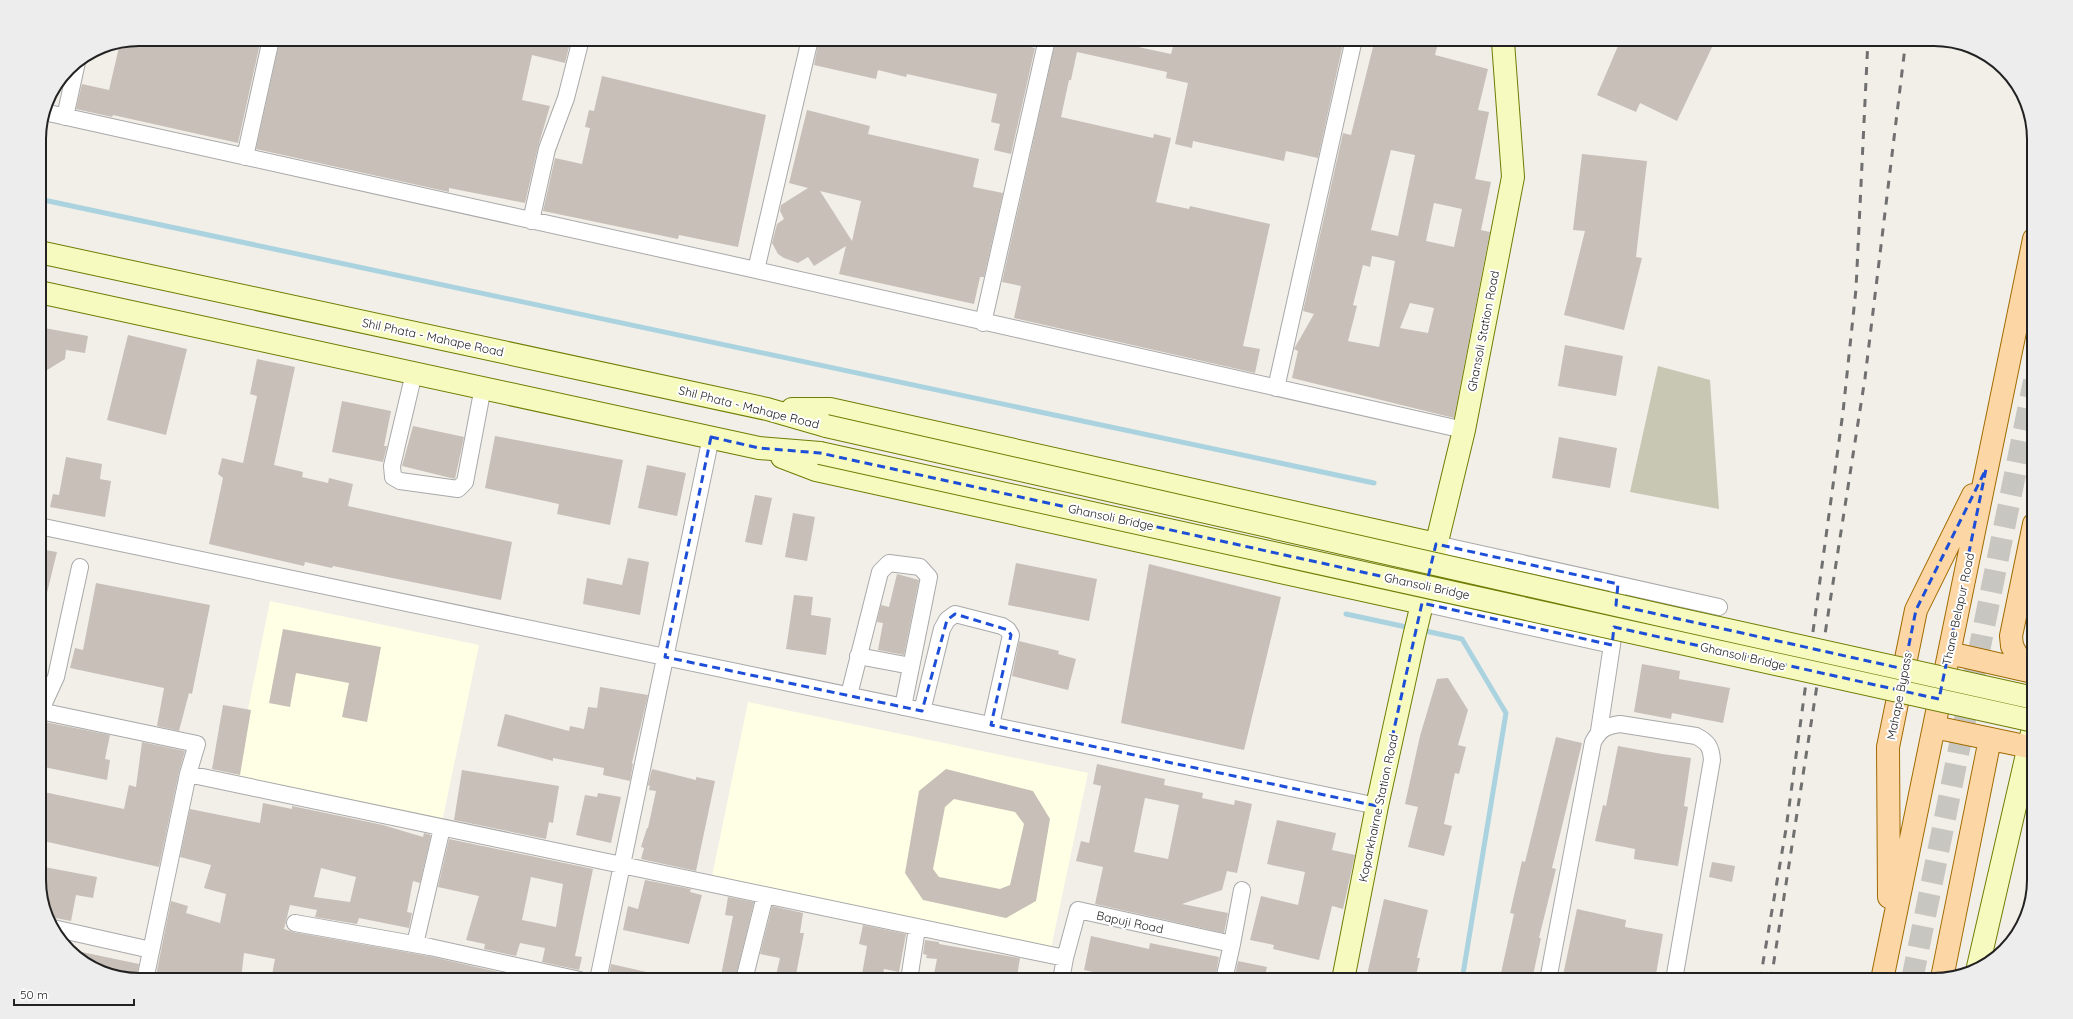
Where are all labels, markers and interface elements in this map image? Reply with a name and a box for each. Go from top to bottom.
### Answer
street label: Ghansoli Station Road [1464,269,1502,393]
street label: Shil Phata - Mahape Road [361,315,505,359]
street label: Shil Phata - Mahape Road [677,382,821,432]
street label: Ghansoli Bridge [1067,501,1155,533]
street label: Thane Belapur Road [1939,551,1977,667]
street label: Ghansoli Bridge [1383,570,1471,602]
street label: Ghansoli Bridge [1699,639,1787,673]
street label: Mahape Bypass [1883,651,1915,741]
street label: Koparkhairne Station Road [1355,733,1401,883]
street label: Bapuji Road [1095,908,1165,936]
scale bar [14,981,134,1007]
text: 50 m [20,987,48,1002]

